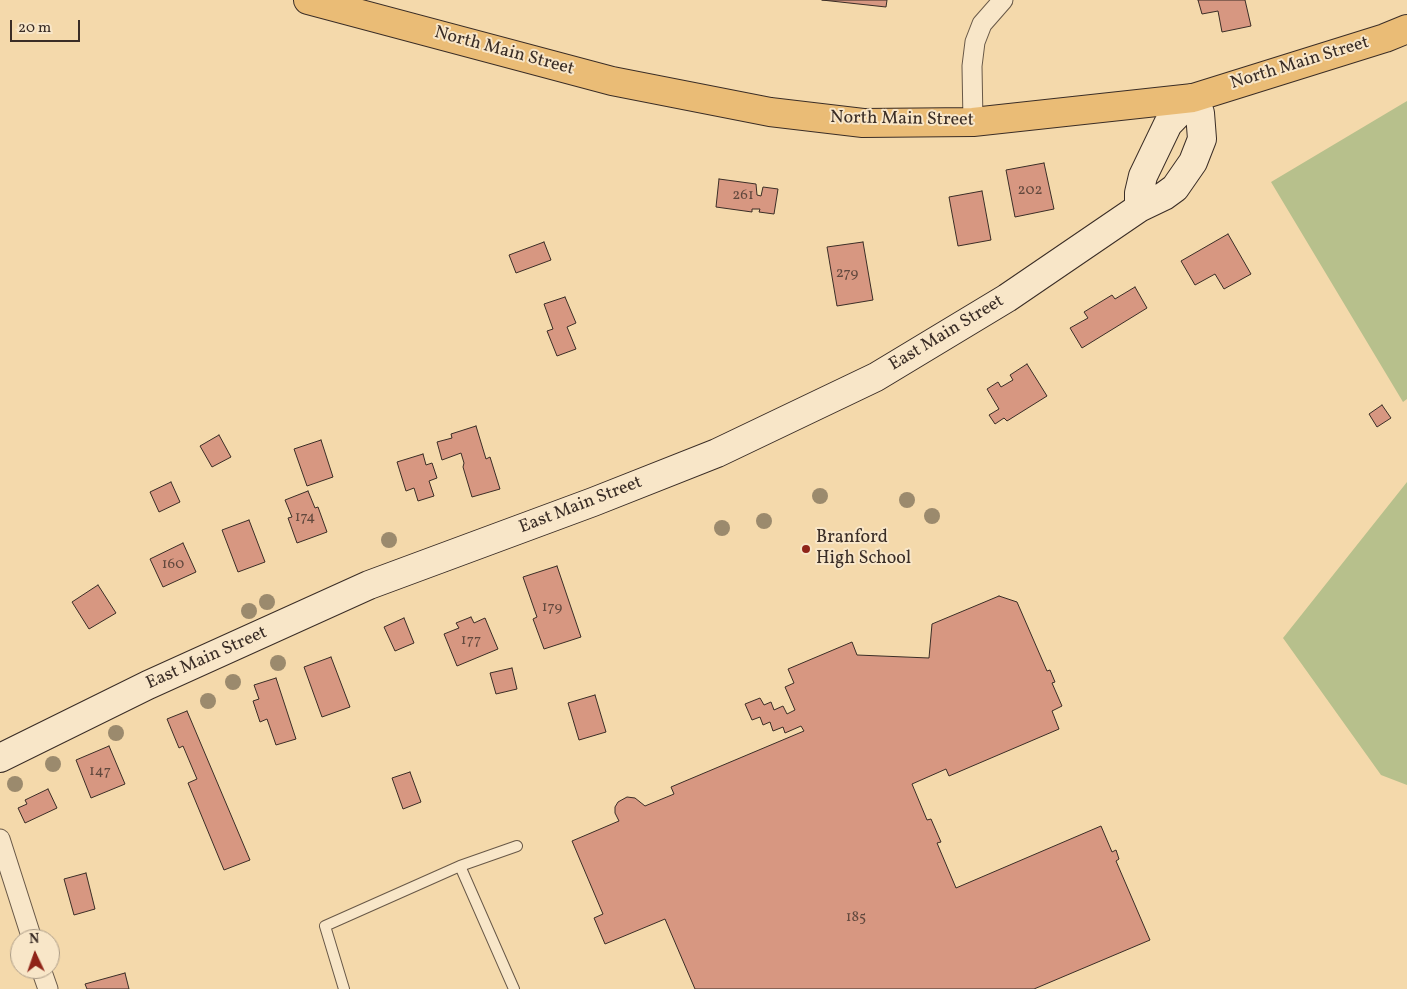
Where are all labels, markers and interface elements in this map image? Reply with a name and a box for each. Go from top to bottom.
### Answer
scale bar [12,10,82,42]
text: 20 m [18,18,51,39]
street label: North Main Street [432,23,576,81]
street label: North Main Street [1228,33,1372,95]
street label: North Main Street [830,108,974,132]
house number: 202 [1018,182,1042,200]
house number: 261 [732,187,754,205]
house number: 279 [836,265,858,283]
street label: East Main Street [886,291,1008,377]
street label: East Main Street [516,473,646,539]
house number: 174 [295,509,315,527]
place label: Branford High School [816,528,911,570]
marker: Branford High School [800,543,812,555]
house number: 160 [162,556,184,574]
house number: 179 [542,599,562,617]
street label: East Main Street [143,623,271,695]
house number: 177 [461,632,481,650]
house number: 147 [89,763,111,781]
house number: 185 [846,909,866,927]
north arrow [10,929,60,979]
text: N [29,930,40,949]

